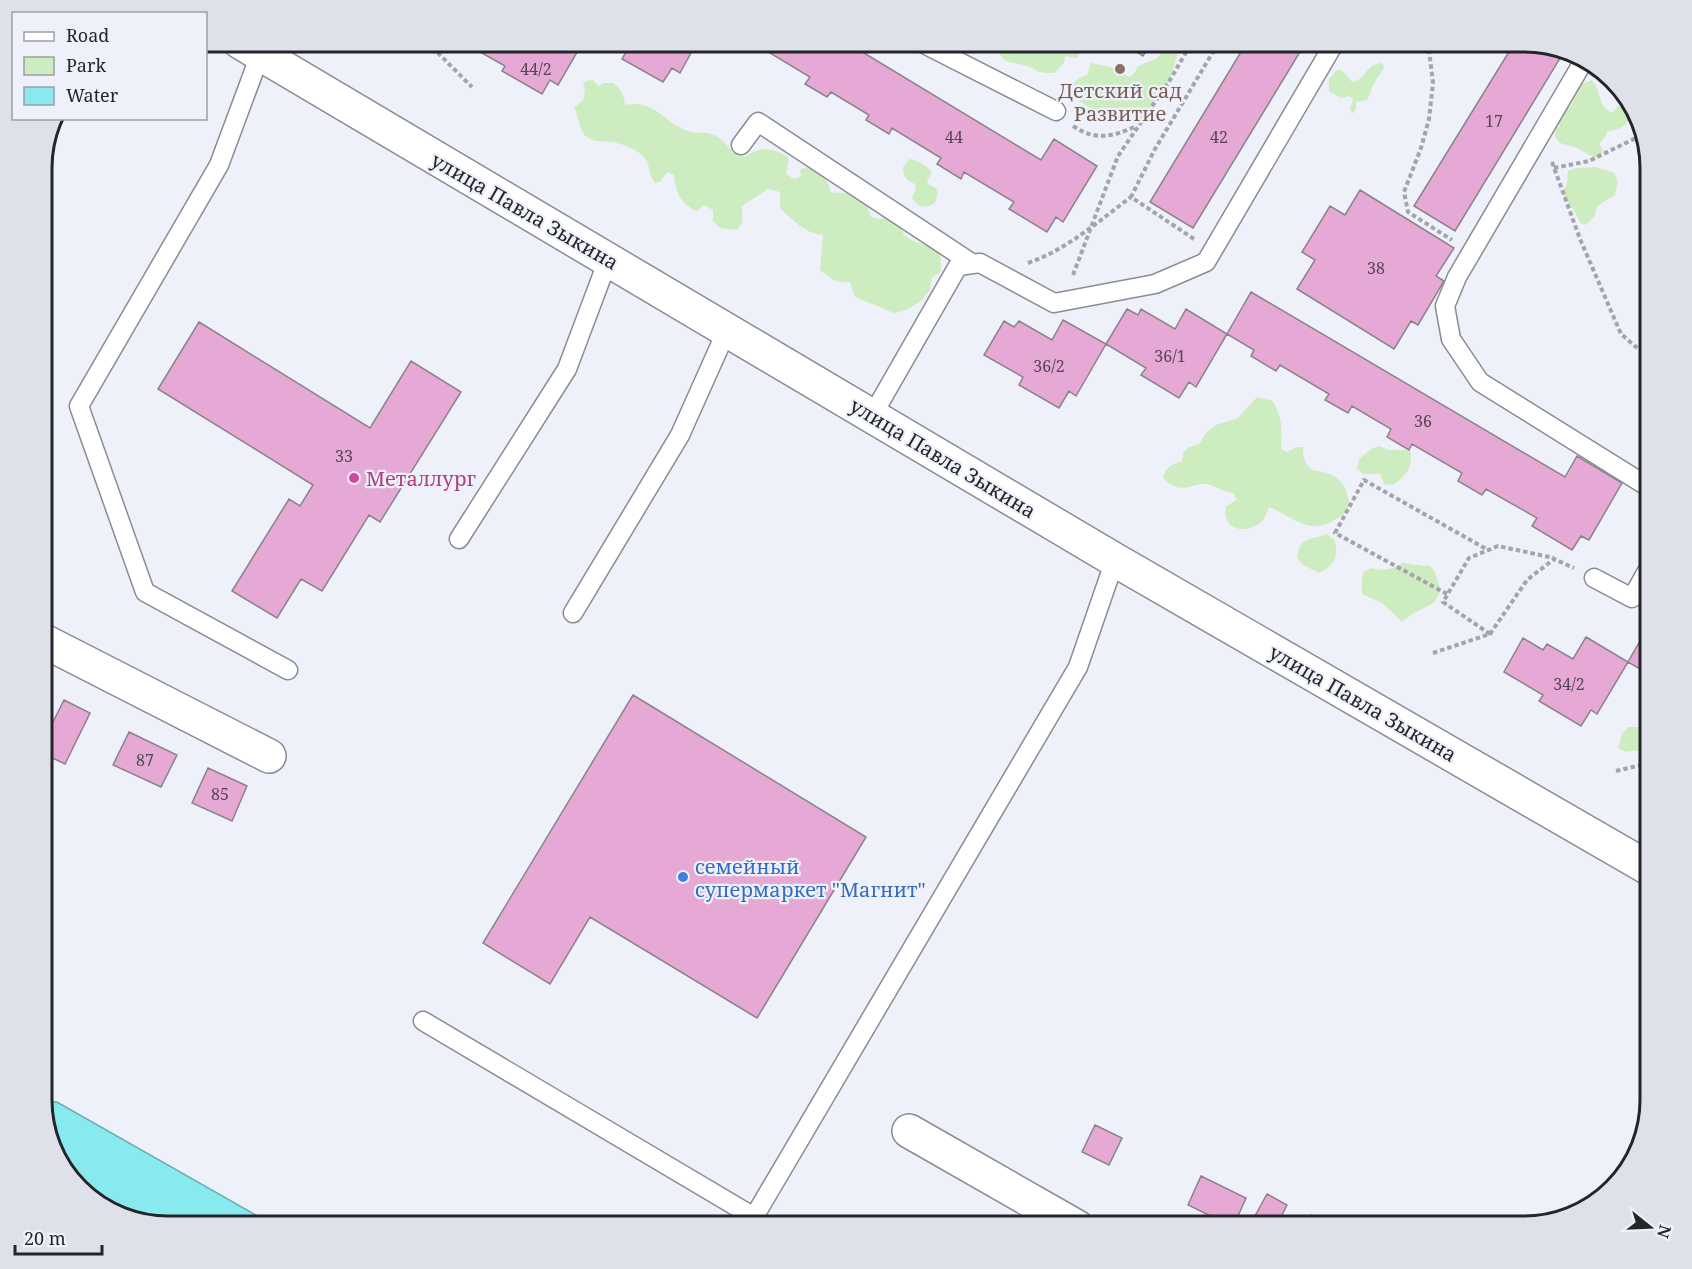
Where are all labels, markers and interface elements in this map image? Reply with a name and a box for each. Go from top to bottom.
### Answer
legend [12,12,207,120]
text: Road [66,23,109,47]
text: Park [66,53,106,77]
house number: 44/2 [520,58,552,80]
marker: Детский сад Развитие [1113,62,1127,76]
place label: Детский сад Развитие [1058,77,1182,127]
text: Water [66,83,119,107]
house number: 17 [1485,110,1503,132]
house number: 44 [945,126,963,148]
house number: 42 [1210,126,1228,148]
street label: улица Павла Зыкина [426,146,624,276]
house number: 38 [1367,257,1385,279]
house number: 36/1 [1154,345,1186,367]
house number: 36/2 [1033,355,1065,377]
street label: улица Павла Зыкина [845,392,1041,524]
house number: 36 [1414,410,1432,432]
house number: 33 [335,445,353,467]
place label: Металлург [366,465,476,492]
marker: Металлург [347,471,361,485]
street label: улица Павла Зыкина [1264,638,1462,768]
house number: 34/2 [1553,673,1585,695]
house number: 87 [136,749,154,771]
house number: 85 [211,783,229,805]
place label: семейный супермаркет "Магнит" [695,853,926,903]
marker: семейный супермаркет "Магнит" [676,870,690,884]
north arrow [1620,1197,1680,1257]
scale bar [15,1218,102,1256]
text: N [1652,1222,1677,1241]
text: 20 m [24,1226,66,1250]

